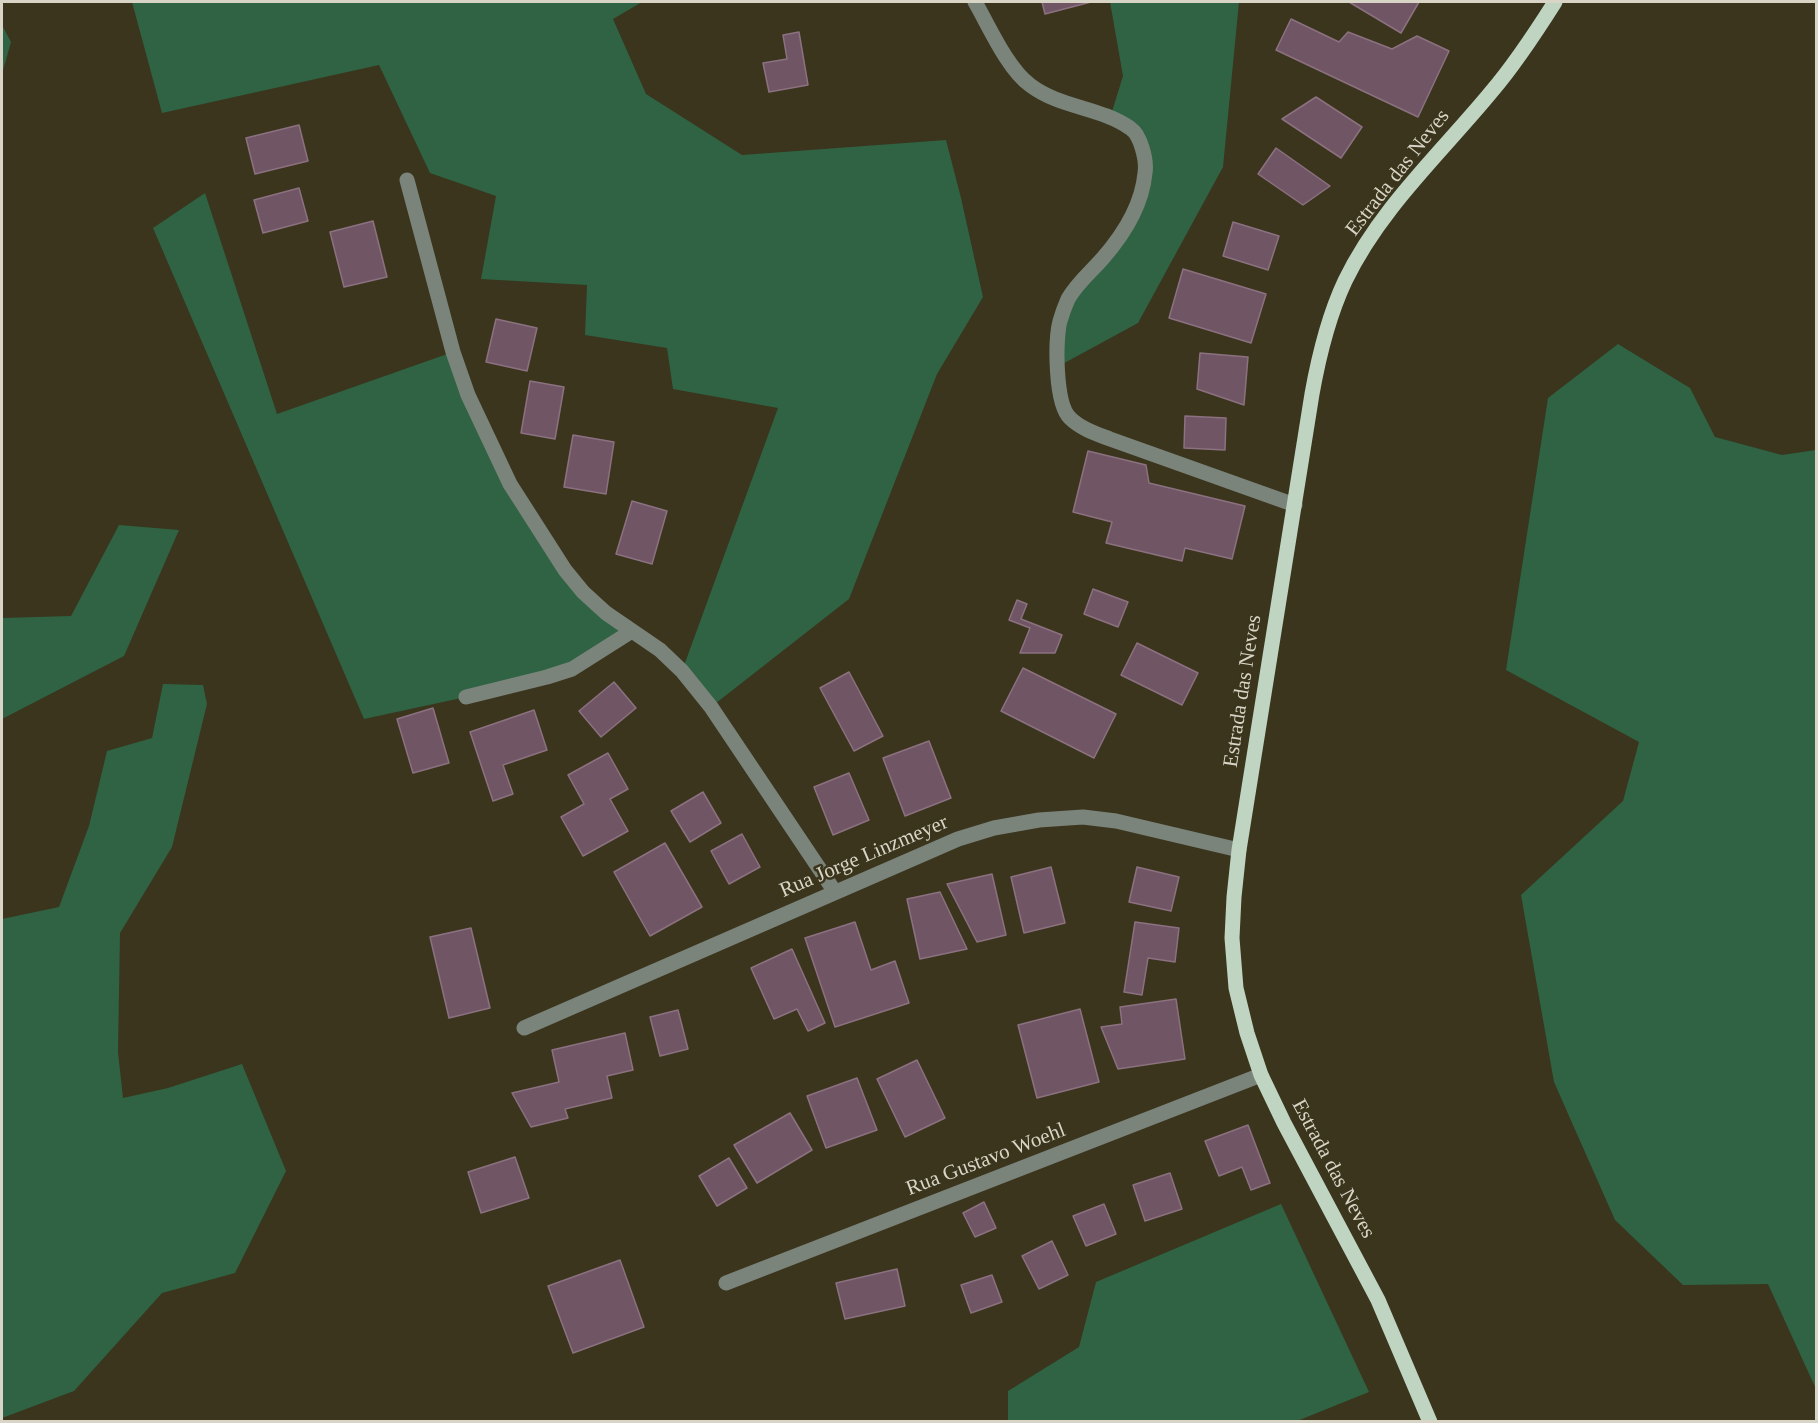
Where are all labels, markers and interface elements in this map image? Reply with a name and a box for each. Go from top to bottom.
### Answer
street label: Estrada das Neves [1341,105,1455,241]
street label: Estrada das Neves [1219,613,1267,769]
street label: Rua Jorge Linzmeyer [776,810,952,904]
street label: Estrada das Neves [1286,1095,1380,1243]
street label: Rua Gustavo Woehl [903,1118,1069,1202]

